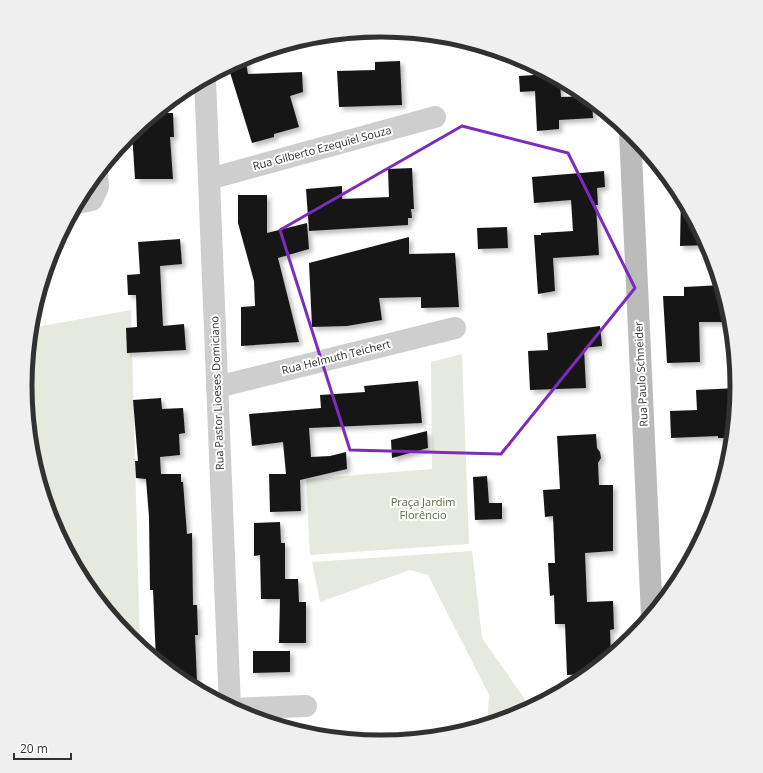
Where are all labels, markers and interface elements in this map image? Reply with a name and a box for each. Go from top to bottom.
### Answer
street label: Rua Gilberto Ezequiel Souza [251,122,393,173]
street label: Rua Pastor Lioeses Domiciano [206,315,227,470]
street label: Rua Paulo Schneider [630,321,651,427]
street label: Rua Helmuth Teichert [280,336,392,377]
park label: Praça Jardim Florêncio [391,494,455,522]
scale bar [14,735,71,761]
text: 20 m [20,740,48,757]

